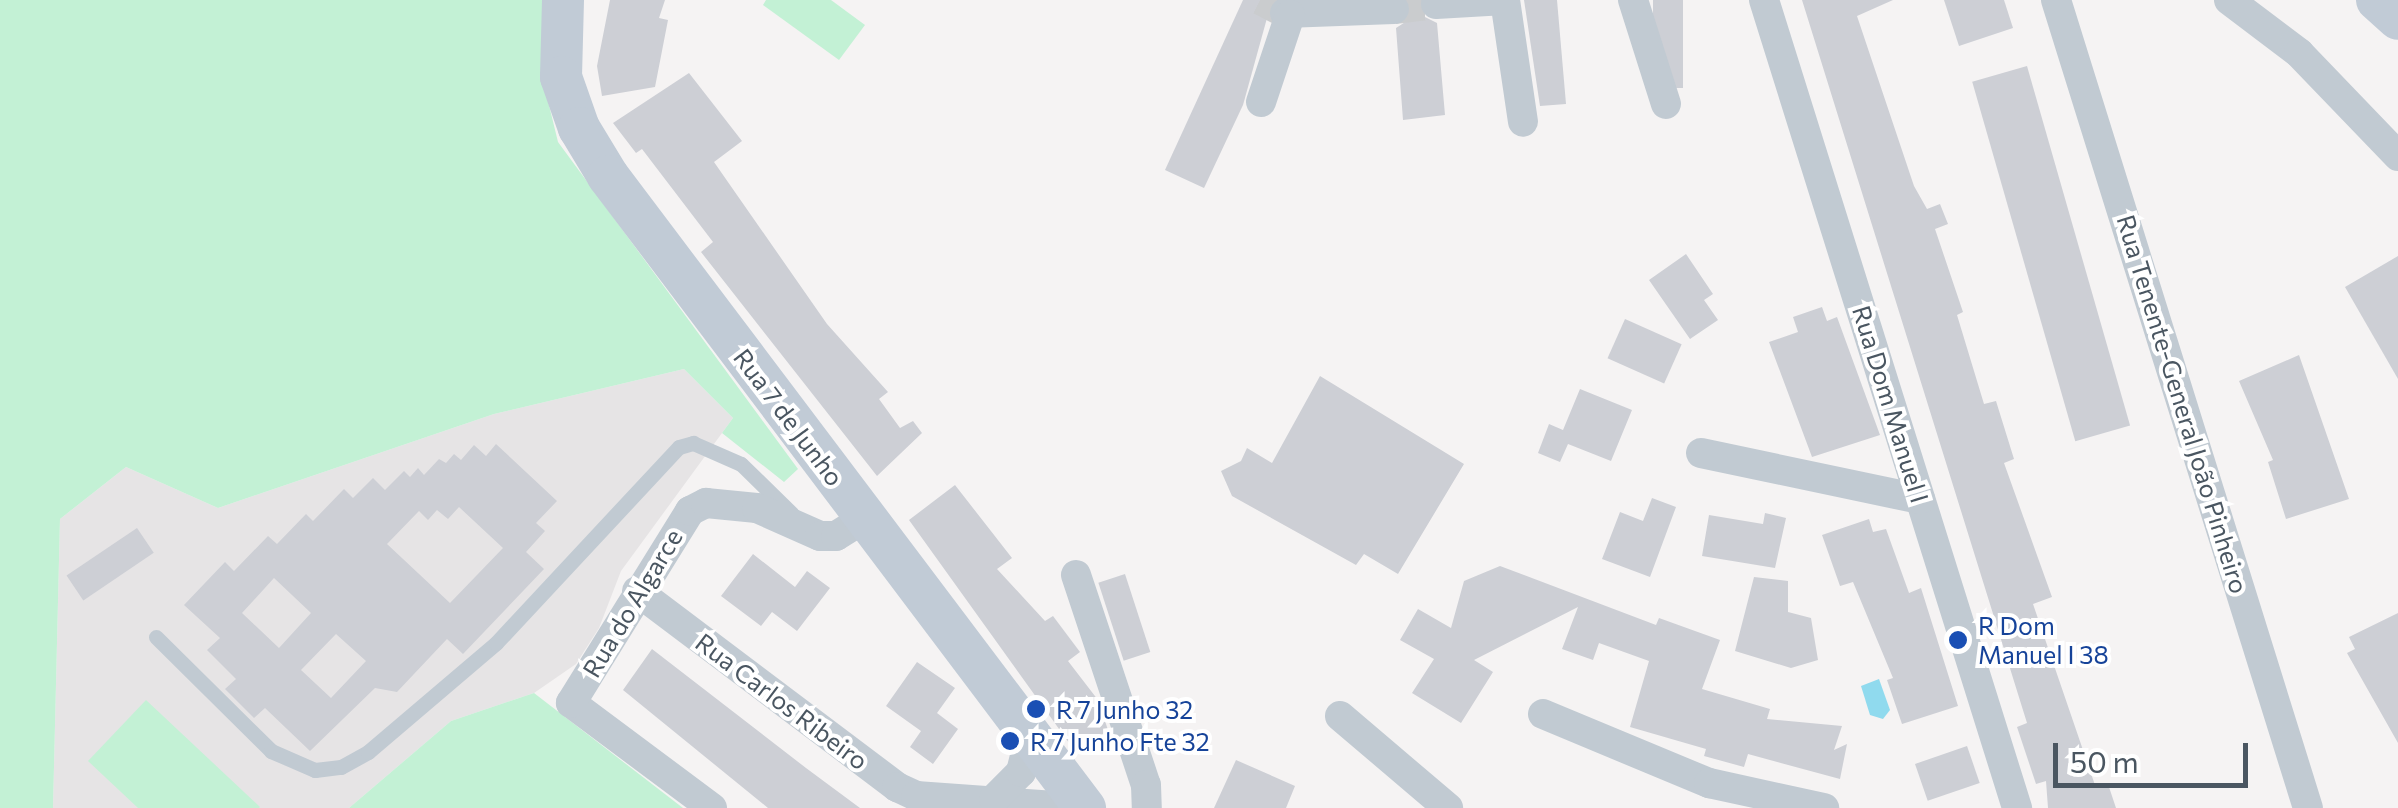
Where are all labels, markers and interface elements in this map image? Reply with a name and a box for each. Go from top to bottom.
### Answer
street label: Rua Tenente-General João Pinheiro [2111,211,2255,597]
street label: Rua Dom Manuel I [1847,302,1935,506]
street label: Rua 7 de Junho [728,343,850,491]
street label: Rua do Algarce [576,523,688,683]
place label: R Dom Manuel I 38 [1978,611,2109,670]
street label: Rua Carlos Ribeiro [690,626,874,776]
marker: R Dom Manuel I 38 [1947,629,1969,651]
place label: R 7 Junho 32 [1056,694,1193,724]
marker: R 7 Junho 32 [1025,698,1047,720]
scale bar [2058,723,2253,785]
place label: R 7 Junho Fte 32 [1030,726,1210,756]
marker: R 7 Junho Fte 32 [999,730,1021,752]
text: 50 m [2070,742,2139,779]

